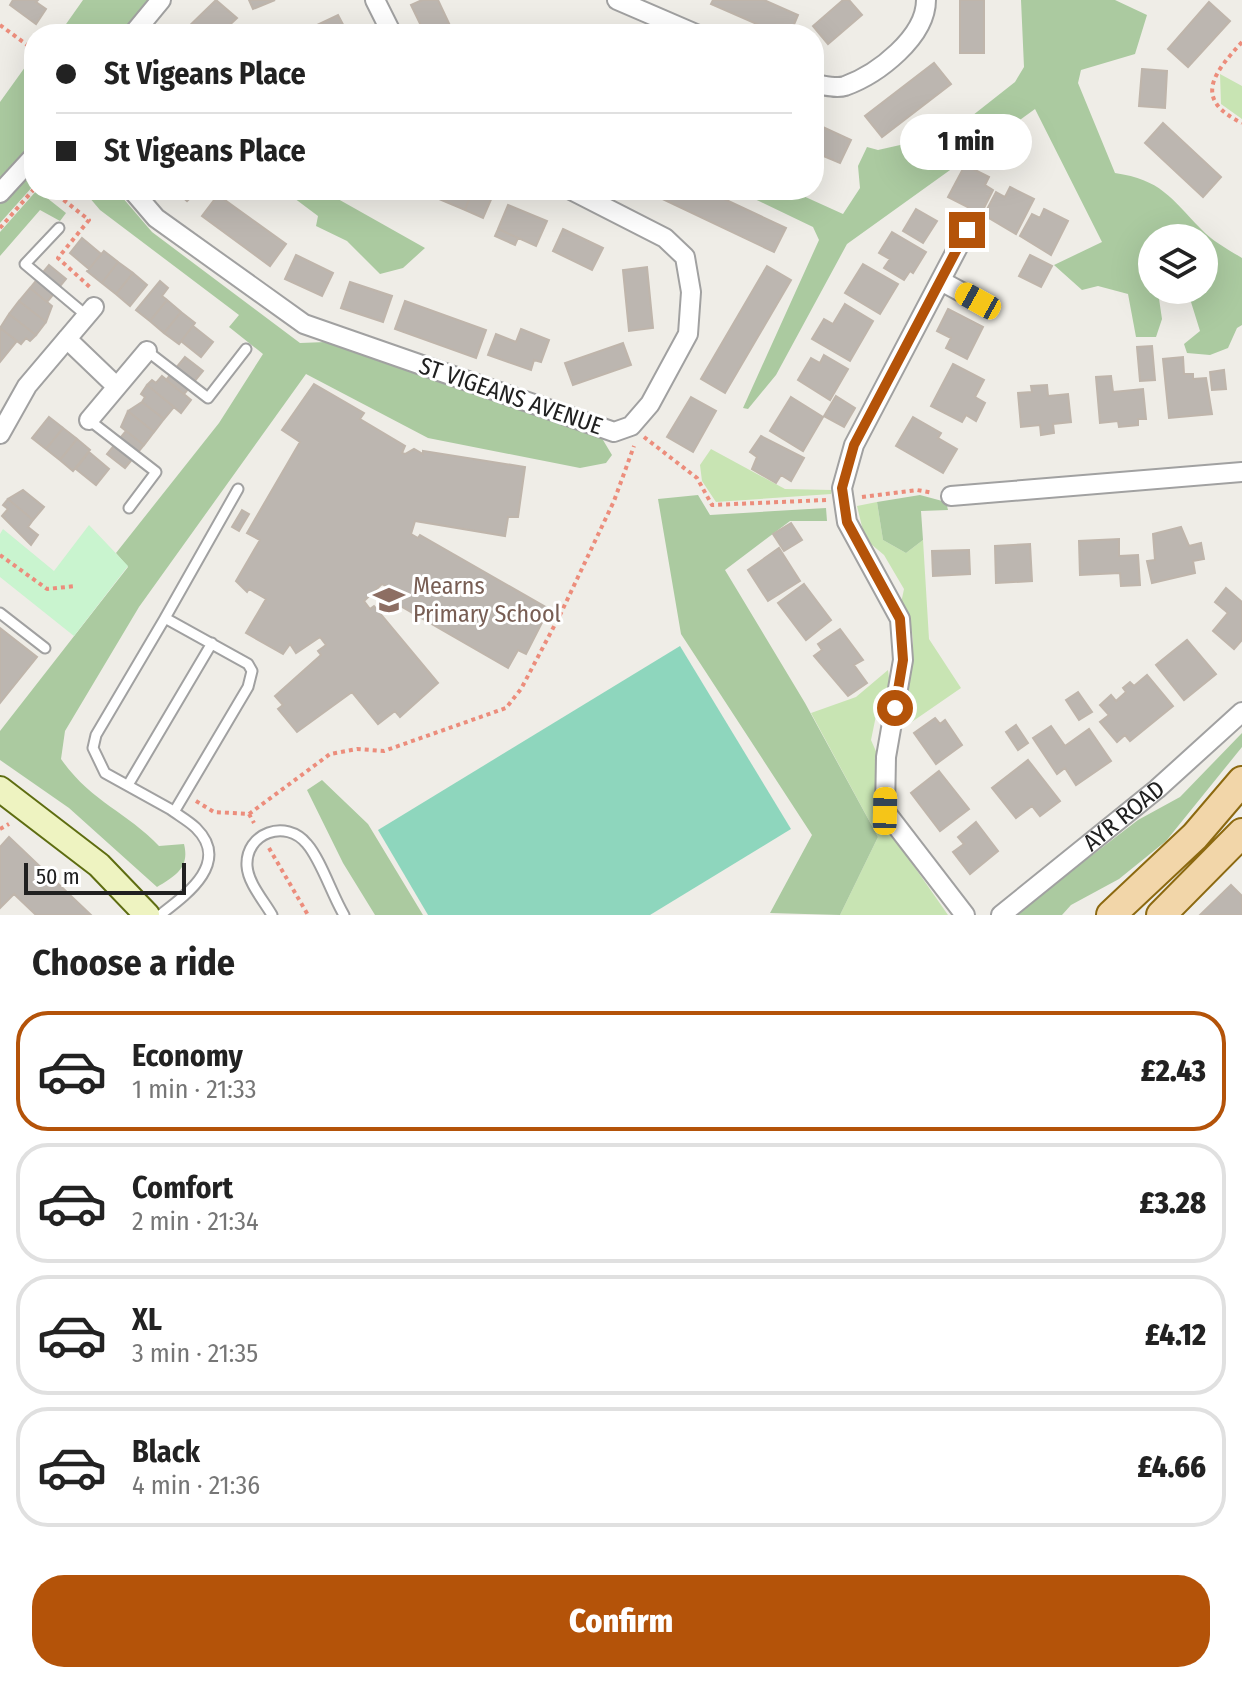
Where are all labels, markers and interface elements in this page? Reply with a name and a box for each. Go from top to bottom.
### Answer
text: St Vigeans Place [104,56,306,92]
callout: 1 min [901,114,1033,170]
text: 1 min [938,126,994,157]
text: St Vigeans Place [104,133,306,169]
route end [949,212,985,248]
map controls [1138,224,1218,304]
button: layers [1138,224,1218,304]
car [951,279,1005,323]
street label: ST VIGEANS AVENUE [416,351,606,441]
place label: Mearns Primary School [413,572,561,628]
school or university icon: Mearns Primary School [372,583,406,617]
route start [877,690,913,726]
street label: AYR ROAD [1078,775,1170,857]
car [873,787,897,835]
scale bar [24,859,186,895]
text: 50 m [36,863,80,890]
text: Choose a ride [32,941,235,985]
icon: car [36,1035,108,1107]
text: Economy [132,1038,243,1074]
text: £2.43 [1141,1053,1206,1089]
text: 1 min · 21:33 [132,1074,256,1105]
icon: car [36,1167,108,1239]
text: Comfort [132,1170,233,1206]
text: £3.28 [1140,1185,1206,1221]
text: 2 min · 21:34 [132,1206,259,1237]
icon: car [36,1299,108,1371]
text: XL [132,1302,162,1338]
text: £4.12 [1145,1317,1206,1353]
text: 3 min · 21:35 [132,1338,258,1369]
icon: car [36,1431,108,1503]
text: Black [132,1434,200,1470]
text: £4.66 [1137,1449,1206,1485]
text: 4 min · 21:36 [132,1470,260,1501]
button: Confirm [32,1575,1210,1667]

